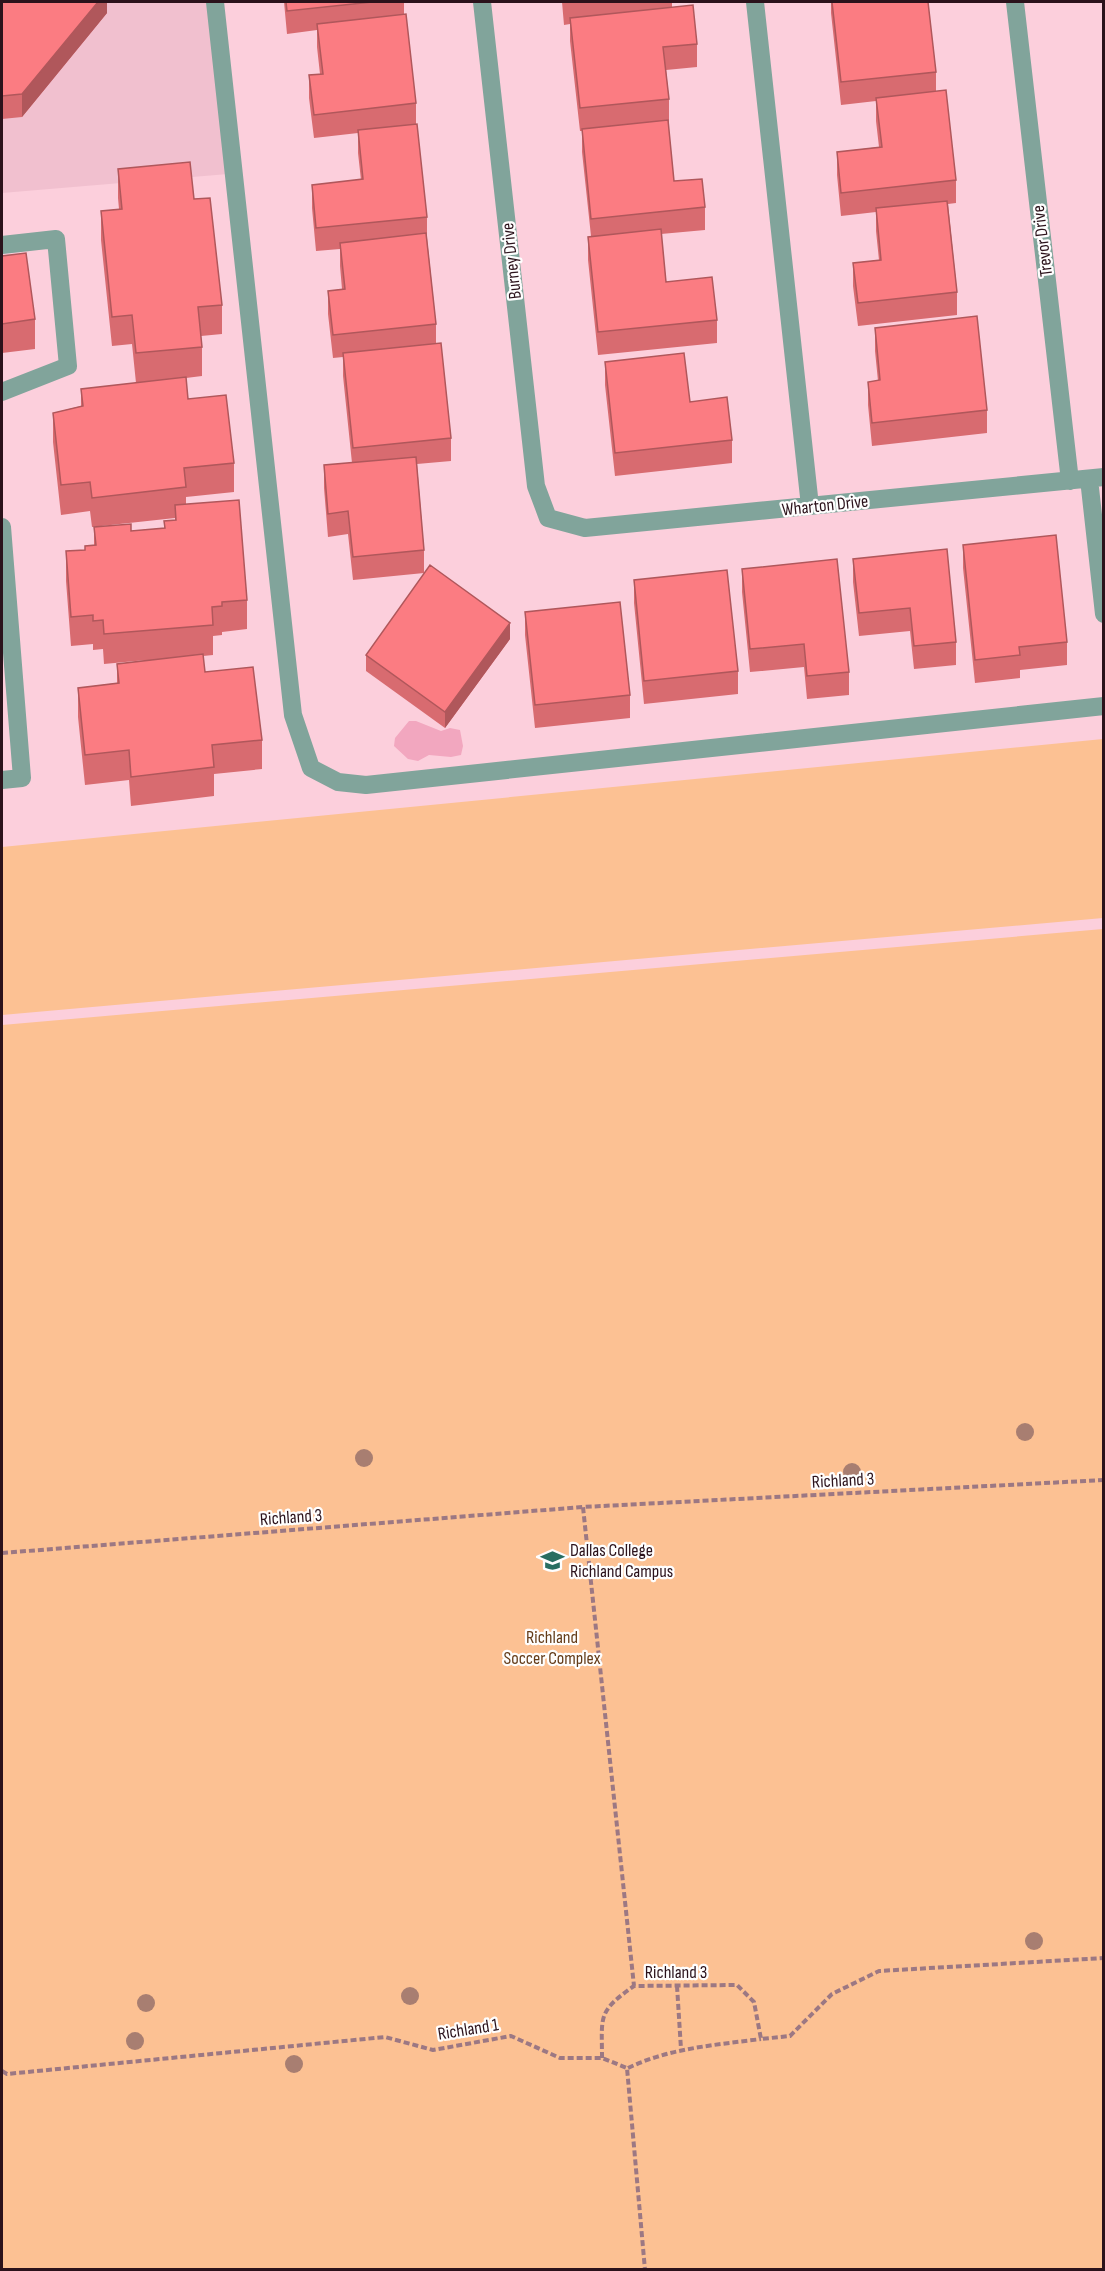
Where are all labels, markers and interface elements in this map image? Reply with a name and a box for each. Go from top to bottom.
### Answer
street label: Trevor Drive [1028,204,1057,278]
street label: Burney Drive [497,222,526,300]
street label: Wharton Drive [781,491,869,520]
street label: Richland 3 [811,1468,875,1493]
street label: Richland 3 [259,1505,323,1530]
place label: Dallas College Richland Campus [570,1540,673,1582]
school or university icon: Dallas College Richland Campus [539,1547,565,1573]
park label: Richland Soccer Complex [504,1627,601,1669]
street label: Richland 3 [645,1962,707,1983]
street label: Richland 1 [436,2014,501,2045]

